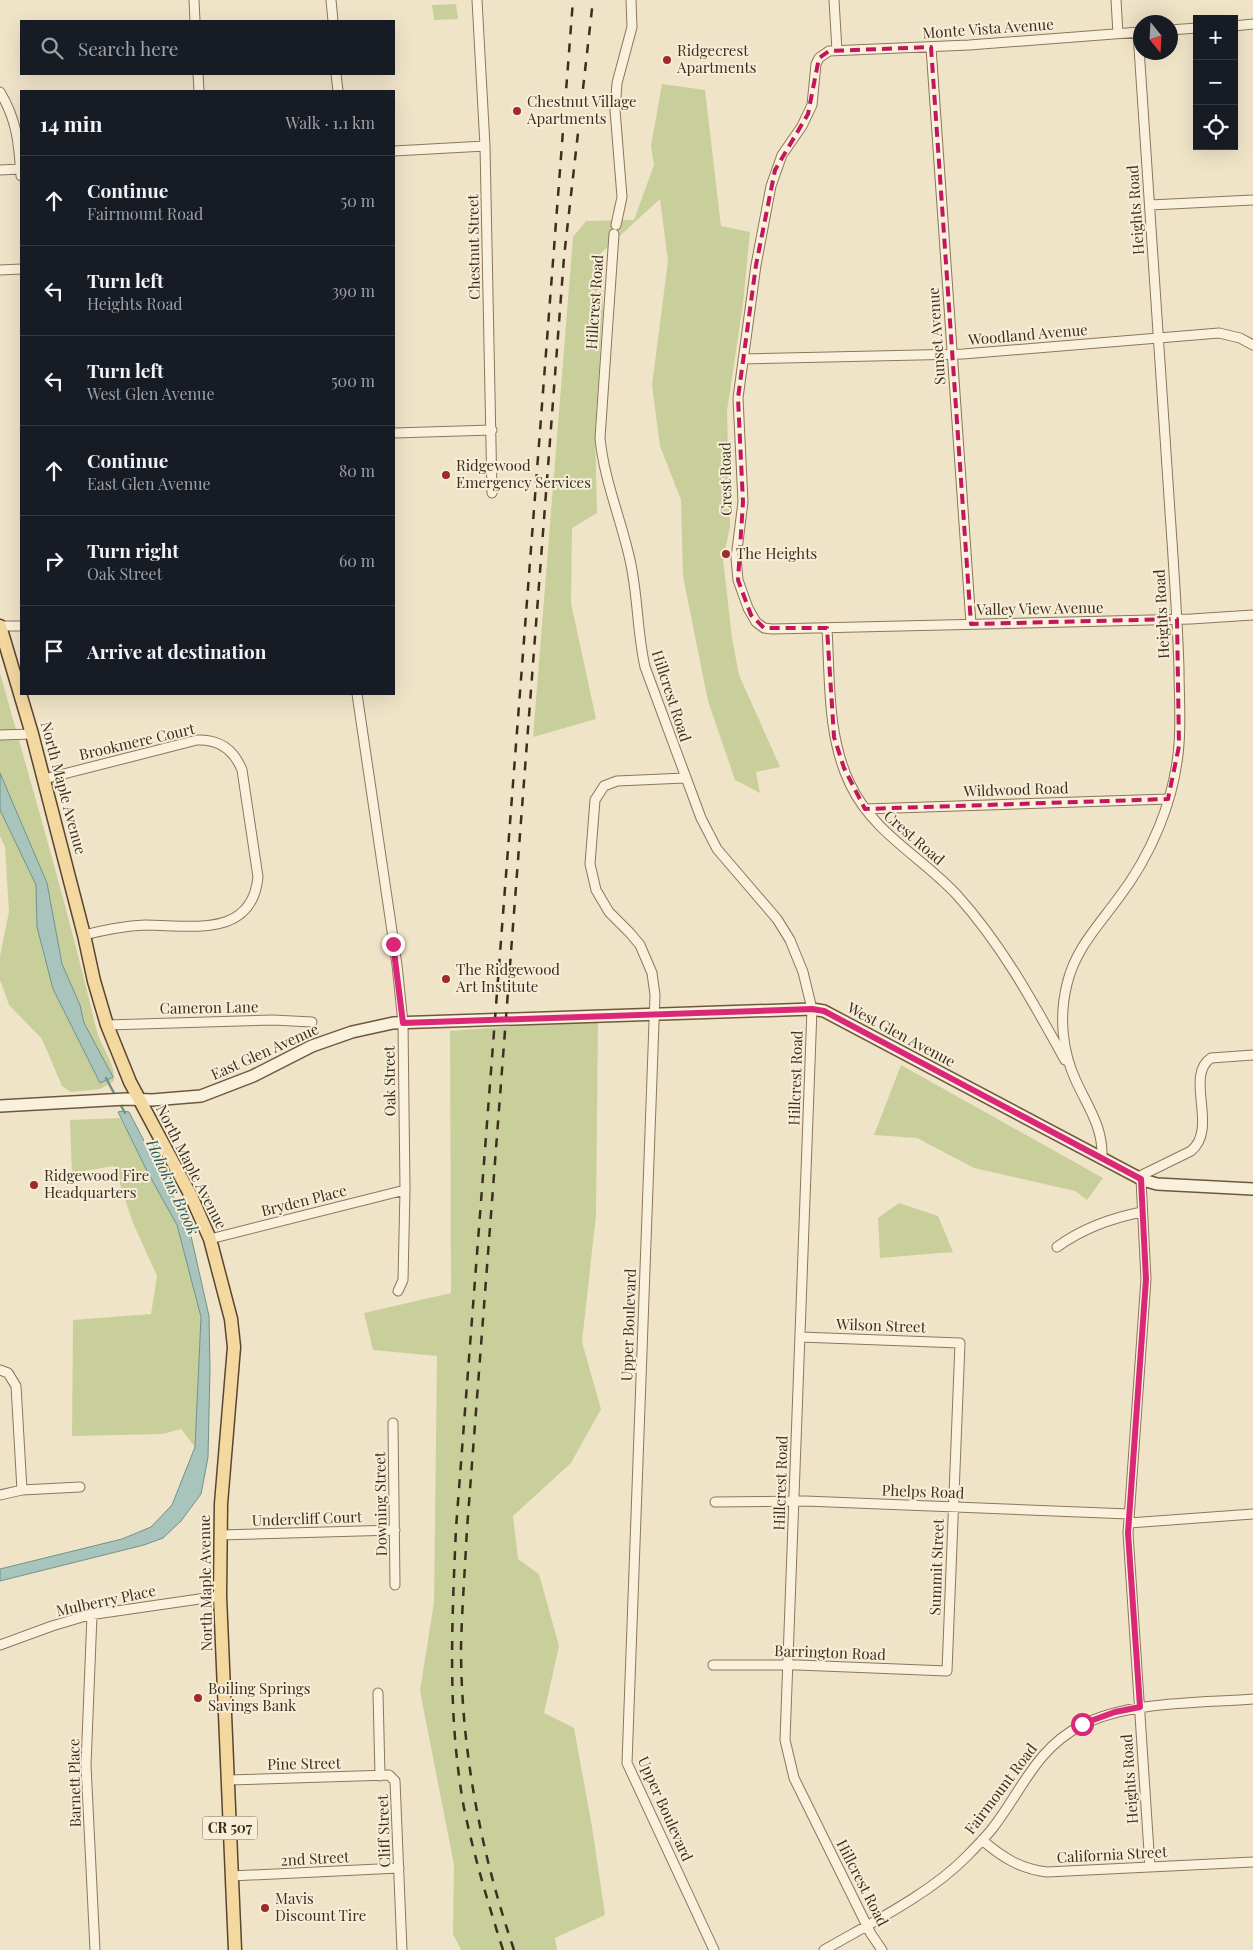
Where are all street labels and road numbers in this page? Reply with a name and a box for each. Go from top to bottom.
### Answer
street label: Monte Vista Avenue [922,13,1054,43]
street label: Heights Road [1122,164,1148,256]
street label: Chestnut Street [462,193,484,300]
street label: Hillcrest Road [581,254,607,350]
street label: Sunset Avenue [923,287,949,386]
street label: Woodland Avenue [966,319,1088,349]
street label: Crest Road [714,442,736,516]
street label: Heights Road [1149,568,1173,659]
street label: Valley View Avenue [975,597,1104,619]
street label: Hillcrest Road [648,647,696,744]
street label: Brookmere Court [77,718,197,764]
street label: North Maple Avenue [37,719,91,856]
street label: Wildwood Road [962,777,1069,801]
street label: Crest Road [880,805,949,869]
street label: Cameron Lane [159,996,259,1018]
street label: West Glen Avenue [843,997,959,1071]
street label: East Glen Avenue [208,1018,322,1084]
street label: Hillcrest Road [783,1030,807,1126]
street label: Oak Street [378,1045,400,1117]
street label: North Maple Avenue [152,1101,232,1232]
street label: Bryden Place [259,1180,349,1220]
street label: Upper Boulevard [616,1268,640,1382]
street label: Wilson Street [835,1313,927,1337]
street label: Hillcrest Road [768,1435,792,1531]
street label: Downing Street [369,1451,391,1556]
street label: Phelps Road [881,1480,965,1502]
street label: Undercliff Court [251,1506,363,1530]
street label: North Maple Avenue [194,1514,216,1652]
street label: Summit Street [924,1518,948,1616]
street label: Mulberry Place [54,1580,158,1620]
street label: Barrington Road [774,1640,886,1664]
street label: Heights Road [1116,1733,1142,1825]
street label: Barnett Place [63,1738,85,1828]
street label: Fairmount Road [959,1739,1041,1838]
street label: Pine Street [267,1752,342,1774]
street label: Upper Boulevard [634,1753,698,1864]
street label: Cliff Street [372,1794,394,1868]
road number: CR 507 [202,1816,258,1840]
street label: Hillcrest Road [832,1836,894,1930]
street label: California Street [1056,1841,1168,1867]
street label: 2nd Street [280,1846,351,1870]

